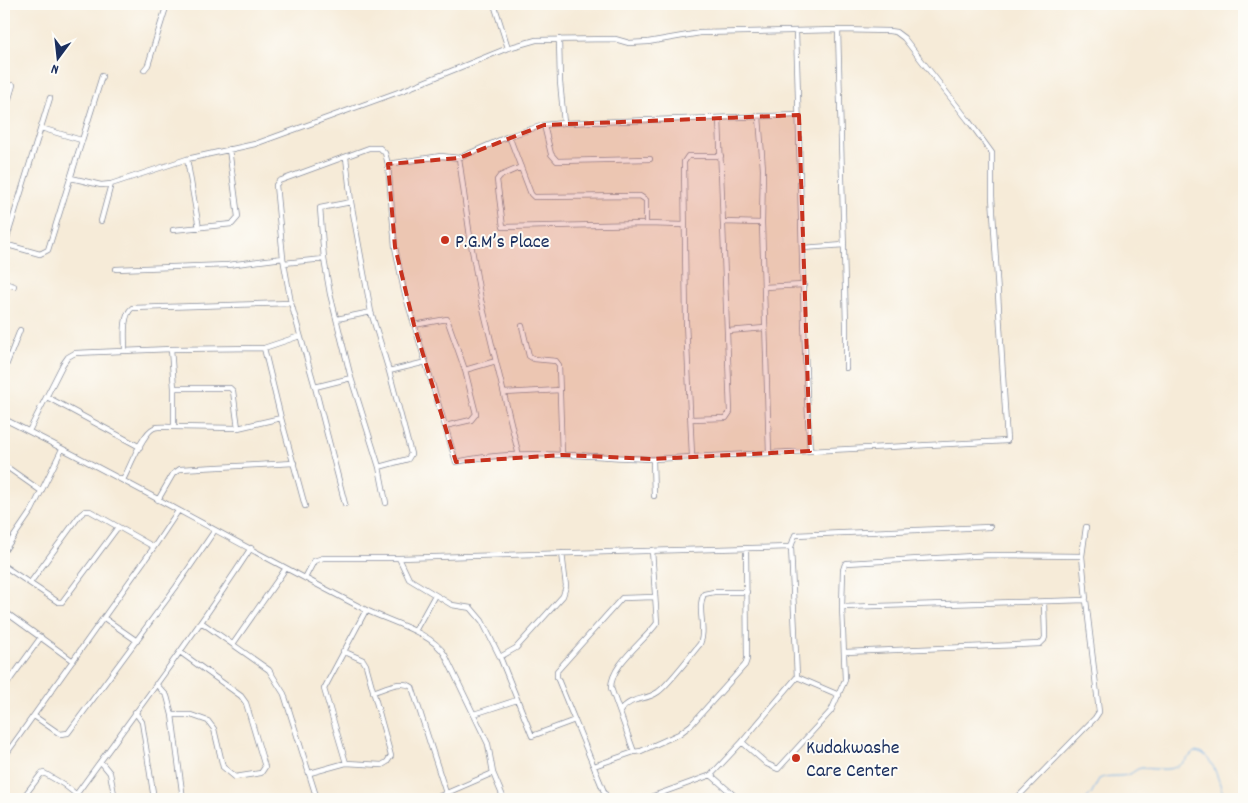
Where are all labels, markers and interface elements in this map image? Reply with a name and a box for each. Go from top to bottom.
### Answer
north arrow [32,32,82,82]
text: N [49,58,61,79]
place label: P.G.M’s Place [455,229,550,257]
marker: P.G.M’s Place [439,234,451,246]
place label: Kudakwashe Care Center [806,735,900,786]
marker: Kudakwashe Care Center [790,752,802,764]

